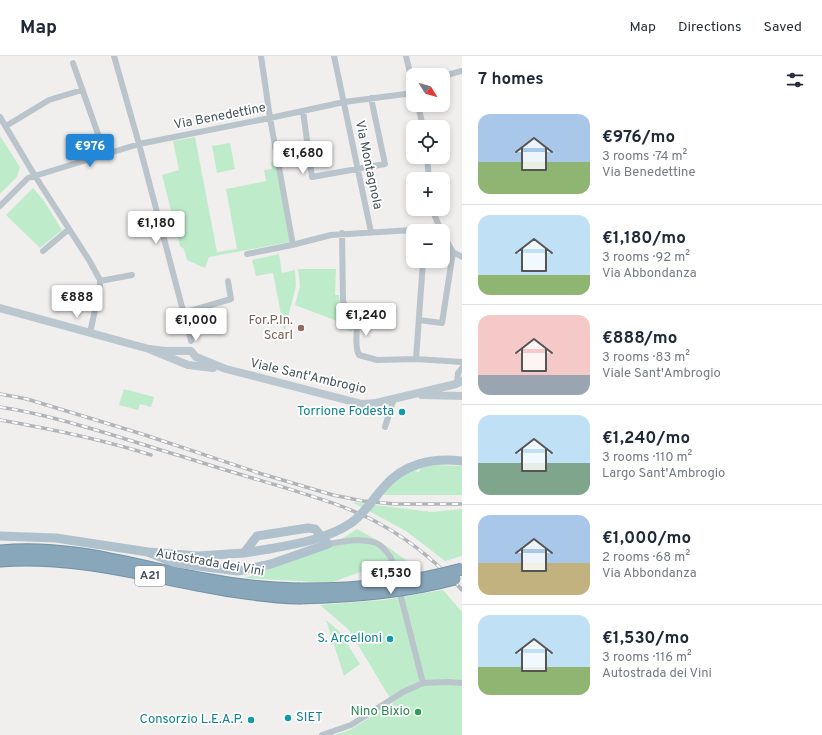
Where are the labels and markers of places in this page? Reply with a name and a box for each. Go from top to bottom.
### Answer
pin: €976 [66,134,114,168]
pin: €1,680 [270,141,336,175]
pin: €1,180 [123,211,189,245]
pin: €888 [53,285,101,319]
pin: €1,240 [333,303,399,337]
pin: €1,000 [163,308,229,342]
place label: For.P.In. Scarl [249,313,293,344]
marker: For.P.In. Scarl [296,323,306,333]
place label: Torrione Fodesta [297,404,394,420]
marker: Torrione Fodesta [397,407,407,417]
pin: €1,530 [358,561,424,595]
place label: S. Arcelloni [317,631,382,647]
marker: S. Arcelloni [385,634,395,644]
place label: Nino Bixio [351,704,410,720]
marker: Nino Bixio [413,707,423,717]
place label: SIET [296,710,323,726]
place label: Consorzio L.E.A.P. [140,712,243,728]
marker: SIET [283,713,293,723]
marker: Consorzio L.E.A.P. [246,715,256,725]

